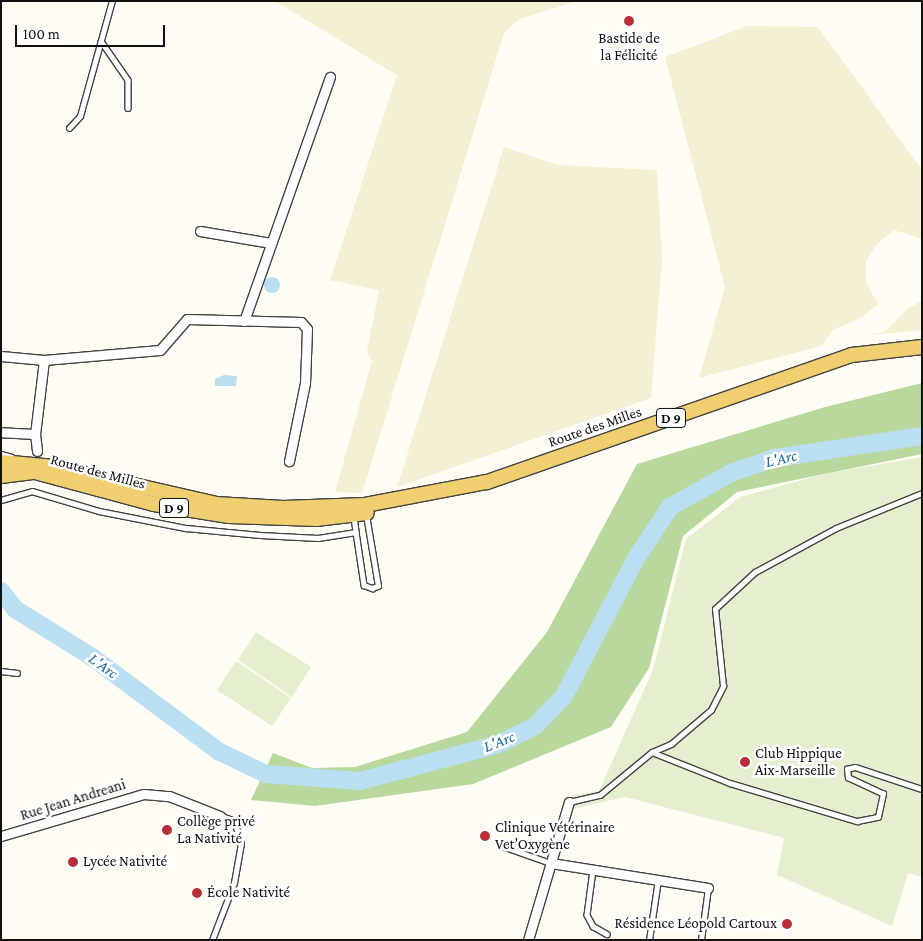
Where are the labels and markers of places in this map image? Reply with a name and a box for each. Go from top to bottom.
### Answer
marker: Bastide de la Félicité [623,15,635,27]
place label: Bastide de la Félicité [598,29,660,64]
place label: Club Hippique Aix-Marseille [755,744,842,779]
marker: Club Hippique Aix-Marseille [739,756,751,768]
place label: Collège privé La Nativité [177,812,255,847]
place label: Clinique Vétérinaire Vet’Oxygène [495,818,614,853]
marker: Collège privé La Nativité [161,824,173,836]
marker: Clinique Vétérinaire Vet’Oxygène [479,830,491,842]
place label: Lycée Nativité [83,853,167,871]
marker: Lycée Nativité [67,856,79,868]
place label: École Nativité [207,884,290,902]
marker: École Nativité [191,887,203,899]
place label: Résidence Léopold Cartoux [615,915,777,933]
marker: Résidence Léopold Cartoux [781,918,793,930]

